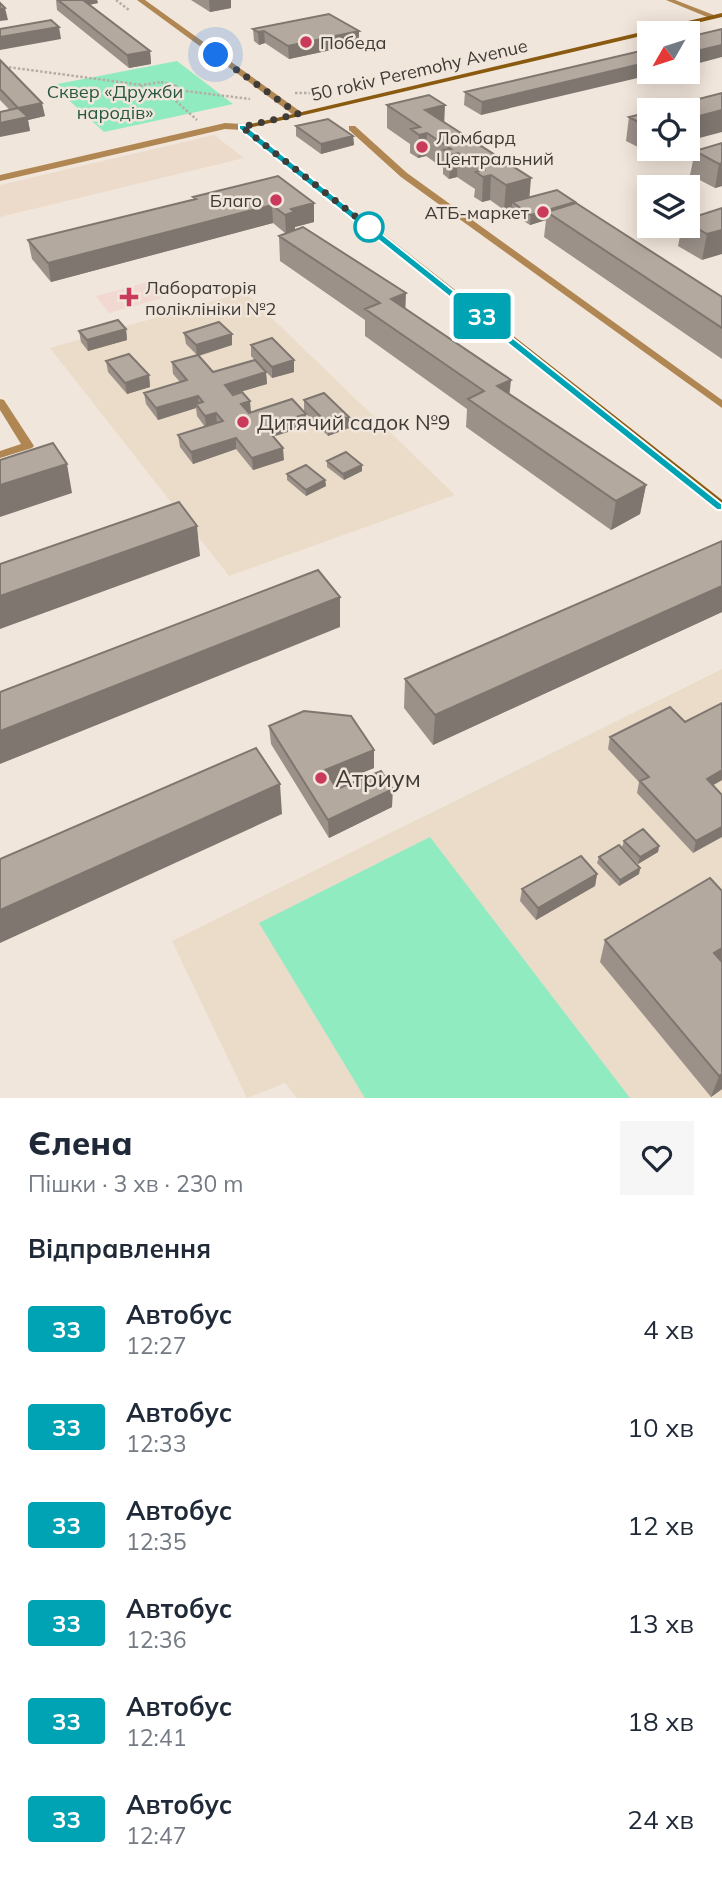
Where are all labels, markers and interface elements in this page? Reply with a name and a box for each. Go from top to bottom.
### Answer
north arrow [637,21,700,84]
map controls [637,21,700,238]
place label: Победа [320,31,387,54]
marker: Победа [298,34,314,50]
street label: 50 rokiv Peremohy Avenue [308,34,530,106]
your location [198,37,233,72]
park label: Сквер «Дружби народів» [47,80,183,124]
button: locate [637,98,700,161]
place label: Ломбард Центральний [436,126,554,170]
marker: Ломбард Центральний [414,139,430,155]
button: layers [637,175,700,238]
place label: Благо [210,189,262,212]
marker: Благо [268,192,284,208]
place label: АТБ-маркет [425,201,530,224]
marker: АТБ-маркет [535,204,551,220]
unlabelled marker [354,212,384,242]
place label: Лабораторія поліклініки №2 [145,276,276,320]
marker: Лабораторія поліклініки №2 [119,287,139,307]
line badge: 33 [450,293,514,339]
text: 33 [468,301,496,331]
place label: Дитячий садок №9 [257,409,450,435]
marker: Дитячий садок №9 [235,414,251,430]
place label: Атриум [335,763,421,793]
marker: Атриум [313,770,329,786]
button: heart [620,1121,694,1195]
text: Єлена [28,1122,132,1163]
text: Пішки · 3 хв · 230 m [28,1169,244,1198]
text: Відправлення [28,1232,211,1265]
text: Автобус [126,1298,232,1331]
text: 4 хв [643,1313,694,1346]
text: 33 [52,1314,81,1344]
text: 12:27 [126,1331,186,1360]
text: Автобус [126,1396,232,1429]
text: 10 хв [627,1411,694,1444]
text: 33 [52,1412,81,1442]
text: 12:33 [126,1429,186,1458]
text: Автобус [126,1494,232,1527]
text: 12 хв [627,1509,694,1542]
text: 33 [52,1510,81,1540]
text: 12:35 [126,1527,186,1556]
text: Автобус [126,1592,232,1625]
text: 13 хв [627,1607,694,1640]
text: 33 [52,1608,81,1638]
text: 12:36 [126,1625,186,1654]
text: Автобус [126,1690,232,1723]
text: 18 хв [627,1705,694,1738]
text: 33 [52,1706,81,1736]
text: 12:41 [126,1723,186,1752]
text: Автобус [126,1788,232,1821]
text: 24 хв [627,1803,694,1836]
text: 33 [52,1804,81,1834]
text: 12:47 [126,1821,186,1850]

